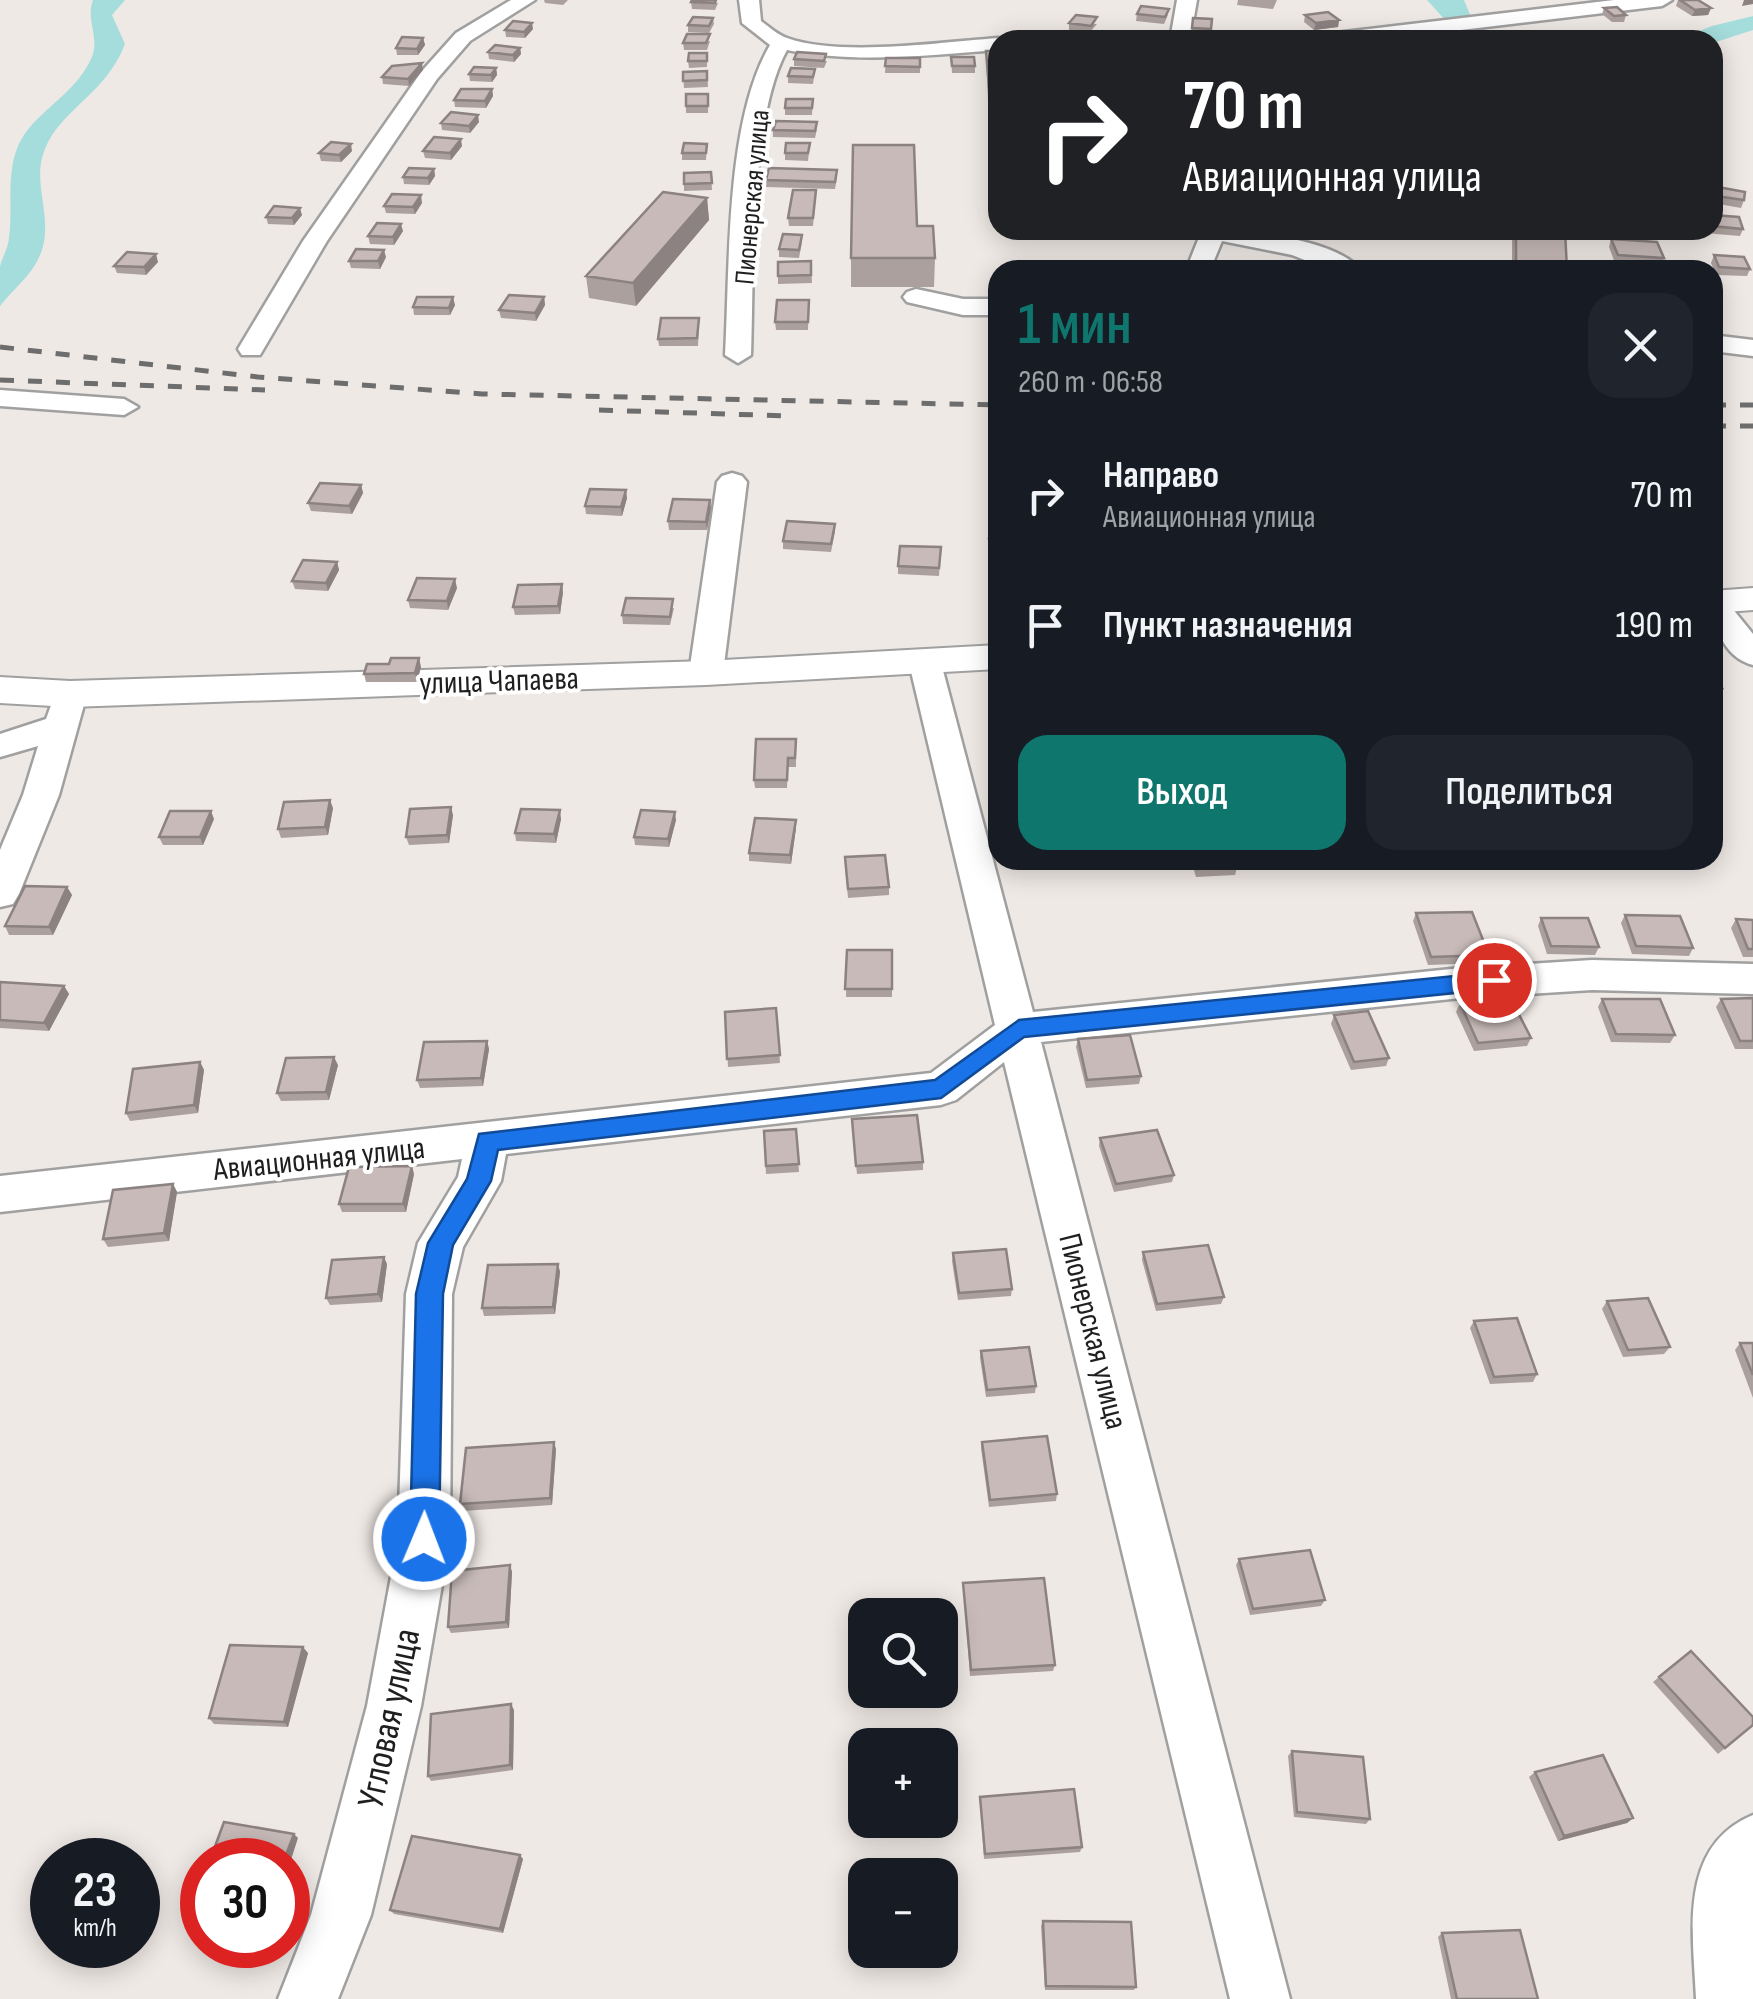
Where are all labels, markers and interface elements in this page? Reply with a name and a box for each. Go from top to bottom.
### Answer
text: 70 m [1183,65,1304,149]
icon: right [1018,70,1148,200]
street label: Пионерская улица [728,108,777,286]
text: Авиационная улица [1183,150,1482,205]
text: 1 мин [1018,289,1132,361]
button: close [1588,293,1693,398]
text: 260 m · 06:58 [1018,363,1163,402]
text: Направо [1103,453,1219,498]
icon: right [1018,468,1073,523]
text: 70 m [1631,473,1693,518]
text: Авиационная улица [1103,498,1316,537]
icon: arrive [1018,598,1073,653]
text: Пункт назначения [1103,603,1352,648]
text: 190 m [1615,603,1693,648]
street label: улица Чапаева [419,659,579,704]
button: Выход [1018,735,1346,850]
button: Поделиться [1366,735,1693,850]
pin [1452,938,1537,1023]
icon: arrive [1467,953,1522,1008]
street label: Авиационная улица [210,1129,427,1190]
street label: Пионерская улица [1049,1229,1136,1433]
position arrow [372,1487,476,1591]
map controls [848,1598,958,1968]
button: search [848,1598,958,1708]
street label: Угловая улица [349,1625,430,1812]
button: + [848,1728,958,1838]
speed limit sign: 30 [180,1838,310,1968]
button: − [848,1858,958,1968]
text: 23 [73,1861,117,1921]
text: km/h [73,1913,117,1944]

